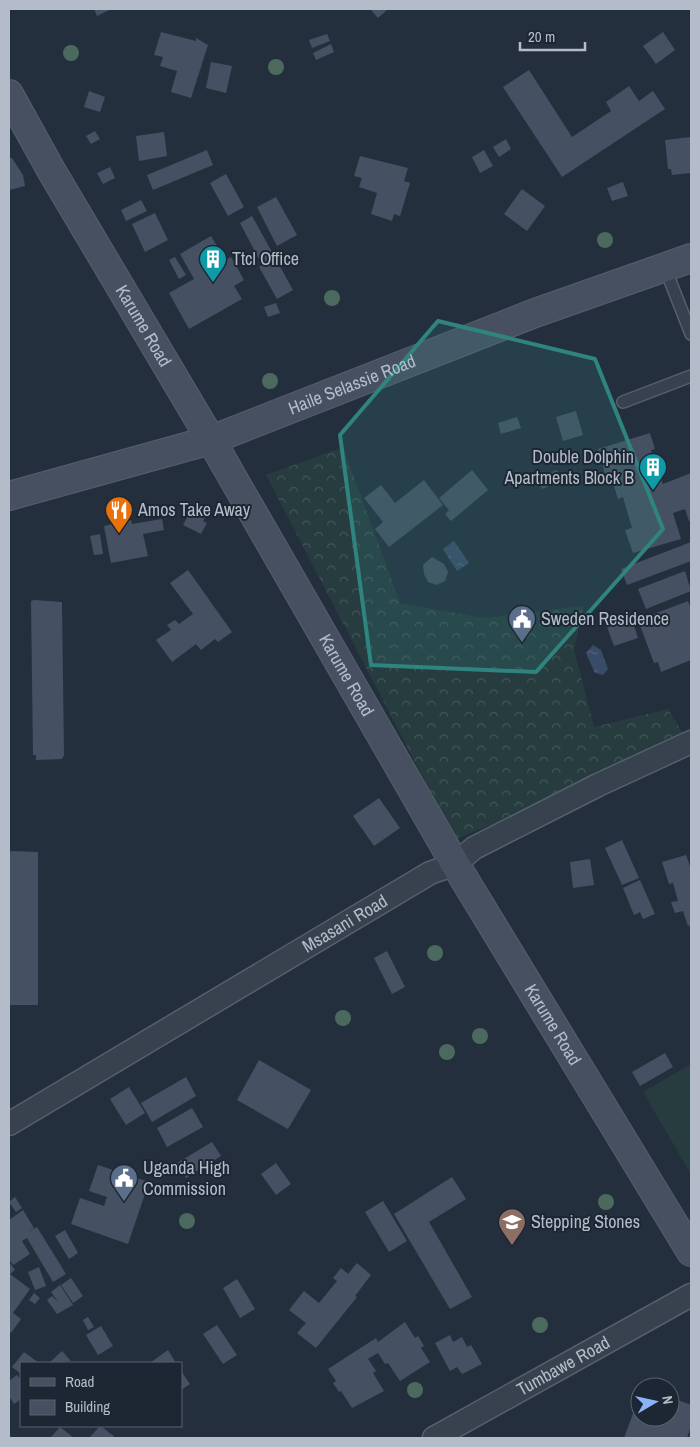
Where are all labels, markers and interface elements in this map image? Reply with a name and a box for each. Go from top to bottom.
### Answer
scale bar [520,20,585,52]
text: 20 m [528,26,555,47]
building icon: Ttcl Office [198,244,228,283]
place label: Ttcl Office [232,246,299,271]
street label: Karume Road [110,280,178,371]
street label: Haile Selassie Road [284,348,419,421]
place label: Double Dolphin Apartments Block B [503,444,634,490]
building icon: Double Dolphin Apartments Block B [638,452,668,491]
restaurant icon: Amos Take Away [104,495,134,534]
place label: Amos Take Away [137,497,251,522]
public building icon: Sweden Residence [507,604,537,643]
place label: Sweden Residence [541,606,669,631]
street label: Karume Road [313,629,380,721]
street label: Msasani Road [297,888,392,958]
street label: Karume Road [519,979,588,1070]
place label: Uganda High Commission [143,1155,230,1201]
public building icon: Uganda High Commission [109,1163,139,1202]
school or university icon: Stepping Stones [497,1207,527,1246]
place label: Stepping Stones [531,1209,640,1234]
street label: Tumbawe Road [512,1330,614,1402]
legend [20,1362,182,1427]
text: Road [65,1371,94,1392]
north arrow [630,1377,680,1427]
text: N [658,1394,677,1405]
text: Building [65,1396,110,1417]

